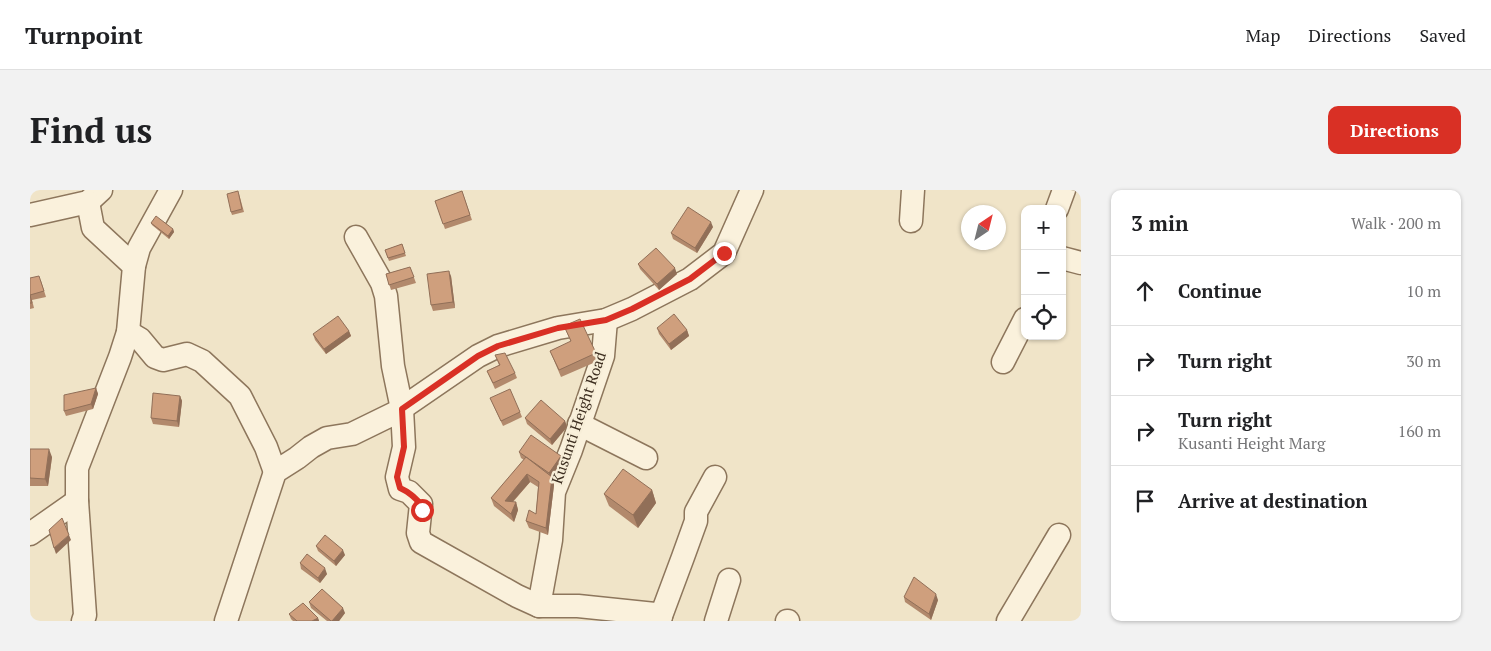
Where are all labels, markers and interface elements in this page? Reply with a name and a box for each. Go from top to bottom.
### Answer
text: Turnpoint [25,19,143,51]
text: Map [1245,23,1280,47]
text: Directions [1308,23,1391,47]
text: Saved [1419,23,1466,47]
button: Directions [1328,106,1461,154]
text: Find us [30,107,152,153]
north arrow [961,205,1006,250]
map controls [1021,205,1066,340]
button: + [1021,205,1066,250]
text: 3 min [1131,209,1188,237]
text: Walk · 200 m [1351,212,1441,234]
route end [713,242,736,265]
button: − [1021,250,1066,295]
icon: ahead [1131,277,1159,305]
text: Continue [1178,278,1262,303]
text: 10 m [1406,280,1441,302]
button: locate [1021,295,1066,340]
icon: right [1131,347,1159,375]
text: Turn right [1178,348,1272,373]
street label: Kusunti Height Road [546,349,610,486]
text: 30 m [1406,350,1441,372]
text: Turn right [1178,407,1272,432]
icon: right [1131,417,1159,445]
text: 160 m [1398,420,1441,442]
text: Kusanti Height Marg [1178,432,1325,454]
icon: arrive [1131,487,1159,515]
text: Arrive at destination [1178,488,1367,513]
route start [411,499,434,522]

